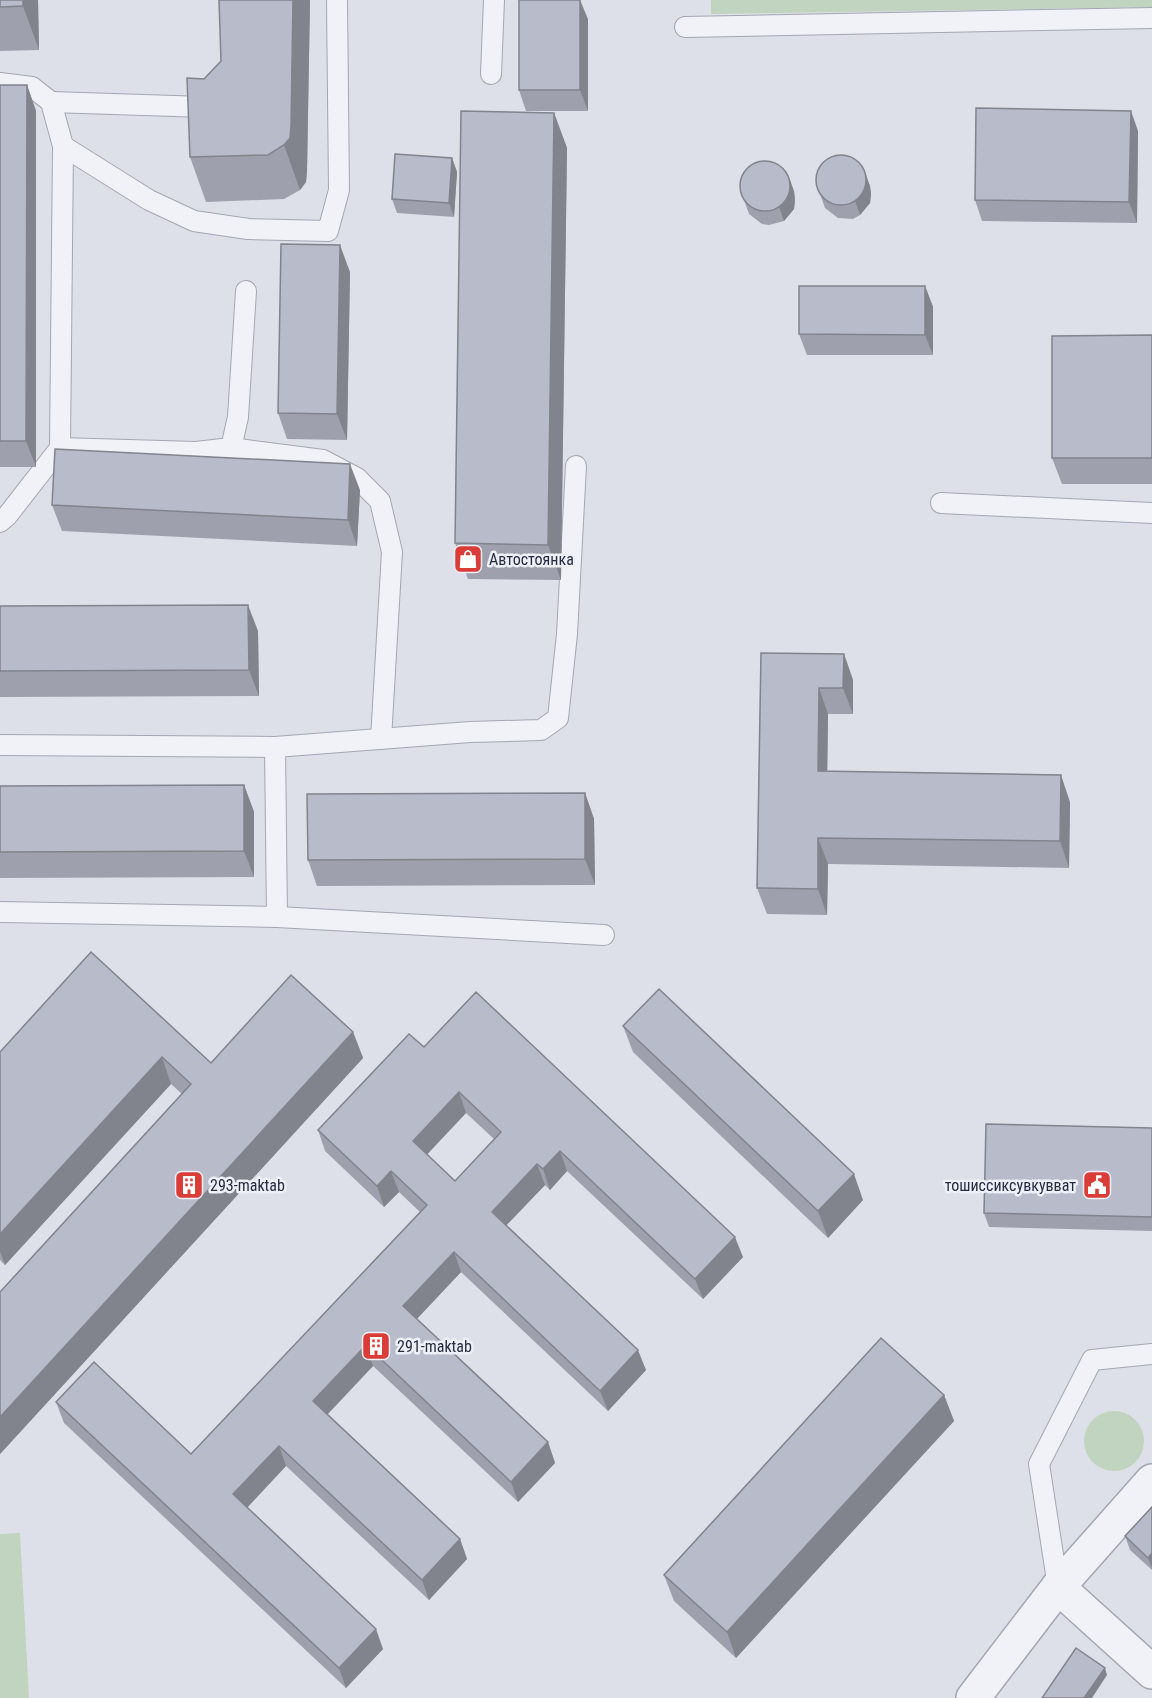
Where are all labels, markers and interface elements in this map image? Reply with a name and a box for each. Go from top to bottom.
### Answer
shop icon: Автостоянка [452,543,484,575]
place label: Автостоянка [489,550,574,569]
building icon: 293-maktab [173,1169,205,1201]
public building icon: тошиссиксувкувват [1081,1169,1113,1201]
place label: 293-maktab [210,1176,285,1195]
place label: тошиссиксувкувват [945,1176,1076,1195]
building icon: 291-maktab [360,1330,392,1362]
place label: 291-maktab [397,1337,472,1356]

